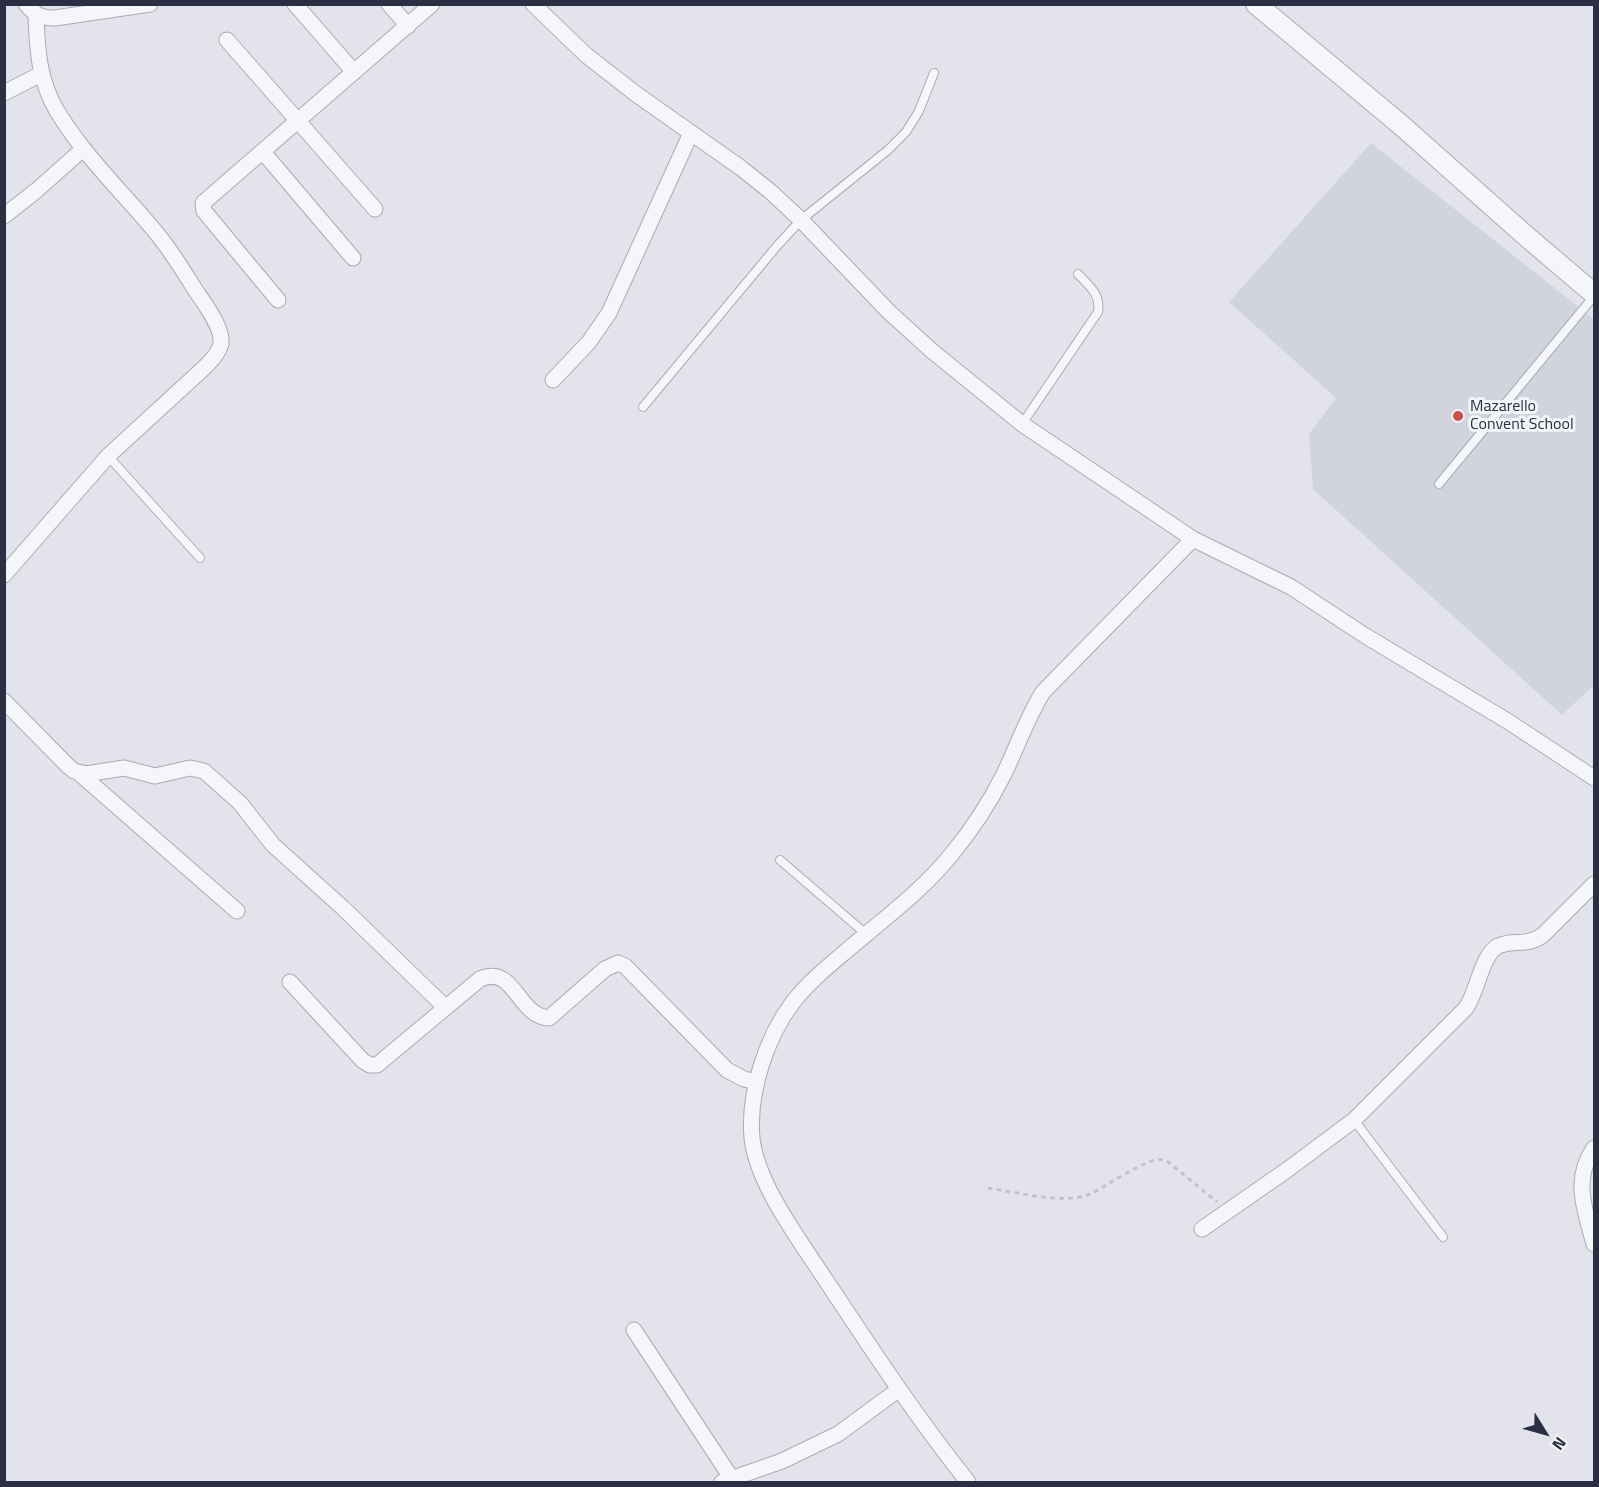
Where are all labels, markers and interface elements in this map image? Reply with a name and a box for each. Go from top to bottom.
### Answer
place label: Mazarello Convent School [1470,397,1574,435]
marker: Mazarello Convent School [1451,409,1465,423]
north arrow [1515,1403,1575,1463]
text: N [1546,1432,1572,1455]

